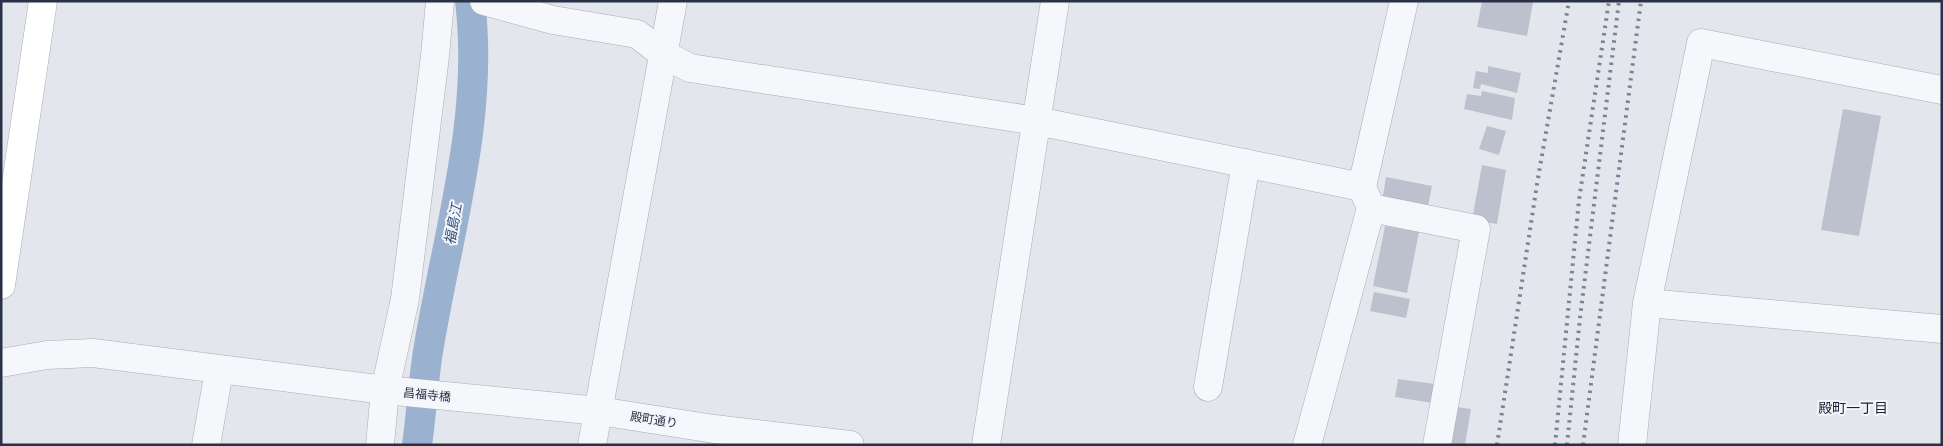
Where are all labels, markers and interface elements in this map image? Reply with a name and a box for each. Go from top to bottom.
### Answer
water label: 福島江 [441,200,465,246]
street label: 昌福寺橋 [402,386,452,404]
district label: 殿町一丁目 [1818,400,1888,416]
street label: 殿町通り [629,409,679,431]

